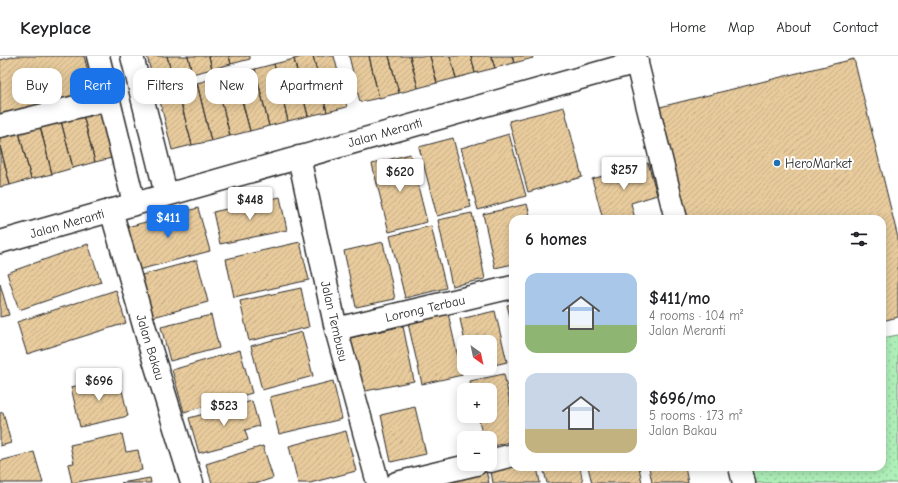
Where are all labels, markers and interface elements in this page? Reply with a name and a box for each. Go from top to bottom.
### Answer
text: Keyplace [20,17,91,39]
text: Home [670,19,706,36]
text: Map [728,19,754,36]
text: About [776,19,811,36]
text: Contact [833,19,878,36]
chip: Buy [12,68,62,104]
chip: Rent [70,68,125,104]
chip: Filters [133,68,197,104]
chip: New [205,68,258,104]
chip: Apartment [266,68,357,104]
street label: Jalan Meranti [346,115,424,150]
place label: HeroMarket [785,156,853,171]
pin: $257 [600,157,648,191]
marker: HeroMarket [772,158,782,168]
pin: $620 [376,159,424,193]
text: $257 [610,162,638,177]
text: $620 [386,164,414,179]
pin: $448 [226,187,274,221]
text: $448 [237,192,263,207]
pin: $411 [144,205,192,239]
street label: Jalan Meranti [28,206,106,241]
text: $411 [156,210,180,225]
icon: filters [848,228,870,250]
text: 6 homes [525,230,587,249]
street label: Jalan Tembusu [318,279,351,363]
icon: home [557,289,605,337]
text: $411/mo [649,289,710,308]
street label: Lorong Terbau [384,292,466,325]
text: 4 rooms · 104 m² [649,308,743,323]
street label: Jalan Bakau [133,312,168,382]
text: Jalan Meranti [649,323,726,338]
north arrow [457,335,497,375]
map controls [457,335,497,471]
pin: $696 [75,368,123,402]
text: $696 [85,373,113,388]
button: + [457,383,497,423]
icon: home [557,389,605,437]
text: $696/mo [649,389,716,408]
pin: $523 [200,393,248,427]
text: $523 [210,398,238,413]
text: 5 rooms · 173 m² [649,408,742,423]
text: Jalan Bakau [649,423,717,438]
button: − [457,431,497,471]

